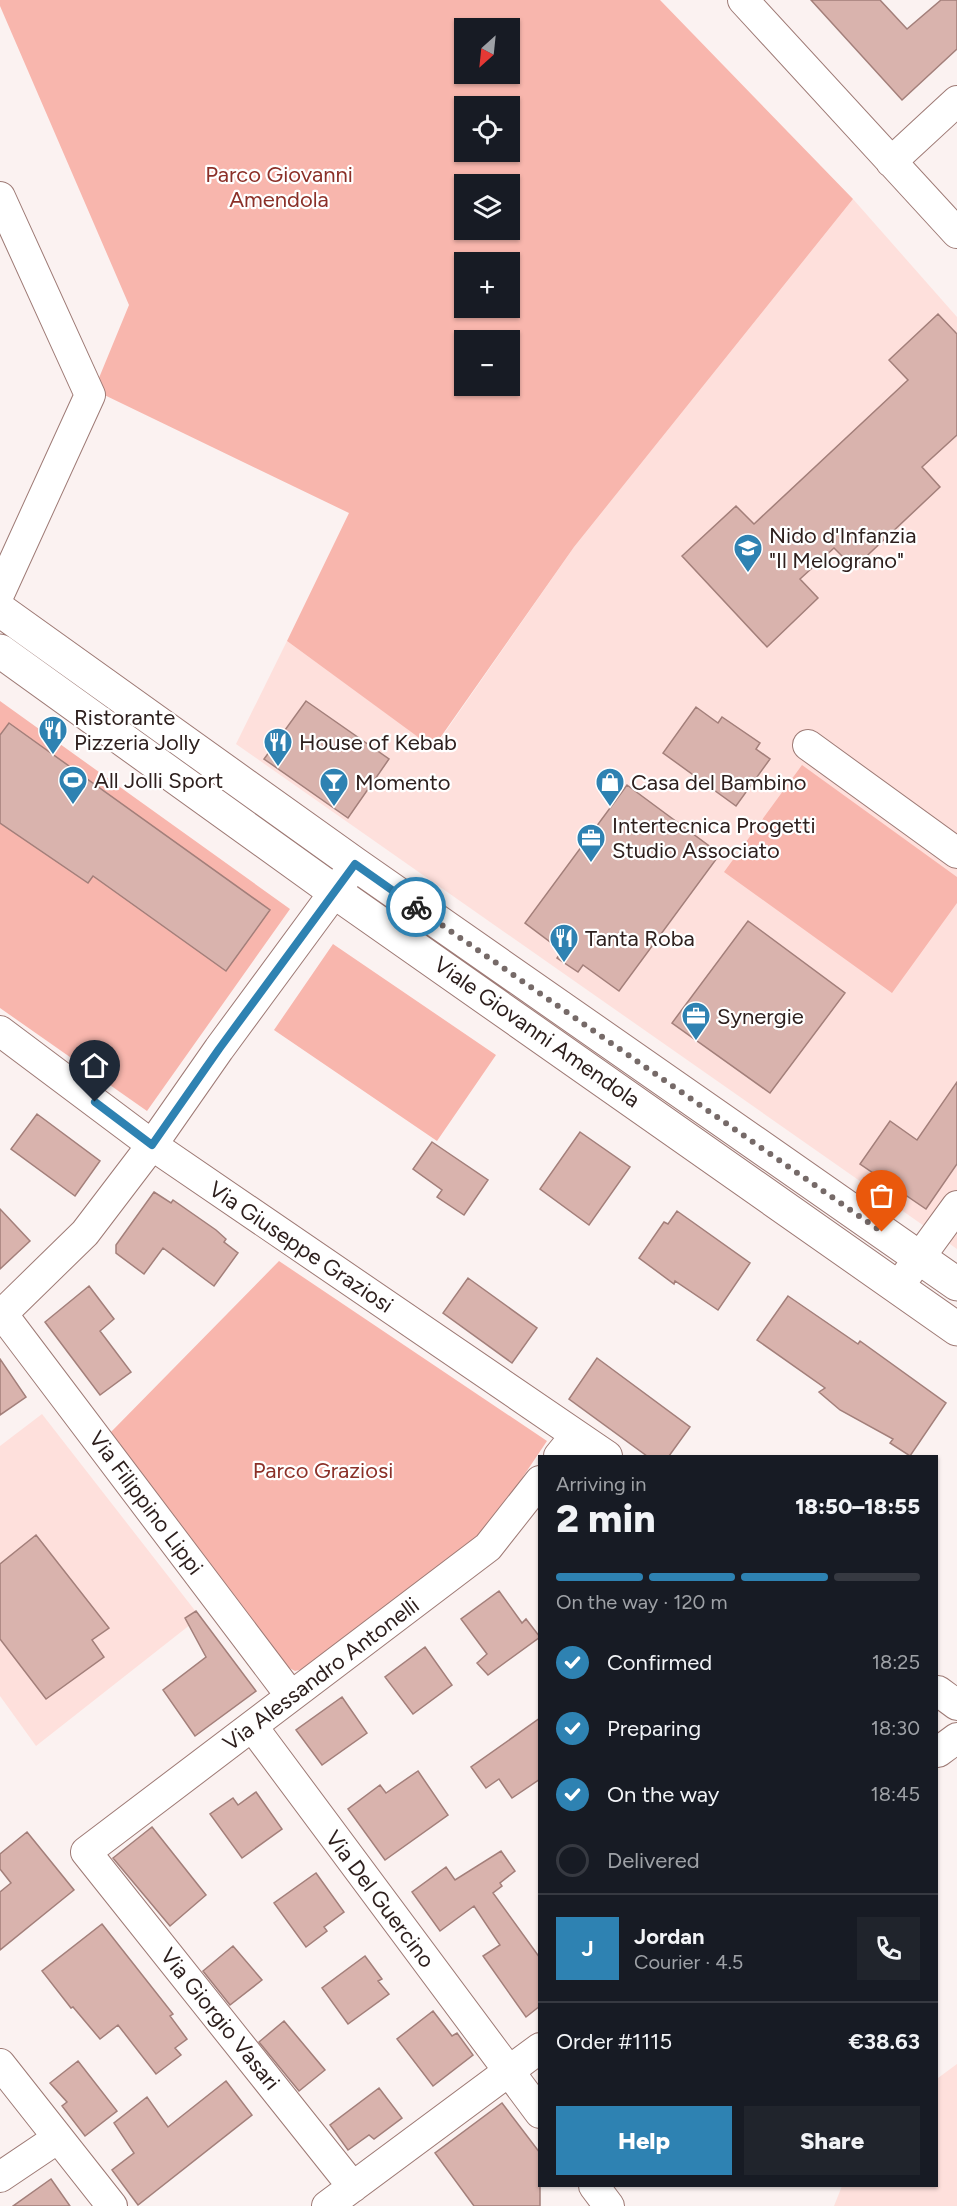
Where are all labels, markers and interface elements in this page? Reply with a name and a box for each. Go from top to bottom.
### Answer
north arrow [454,18,520,84]
map controls [454,18,520,396]
button: locate [454,96,520,162]
park label: Parco Giovanni Amendola [205,161,353,213]
button: layers [454,174,520,240]
button: + [454,252,520,318]
button: − [454,330,520,396]
place label: Nido d'Infanzia "Il Melograno" [769,522,916,574]
school or university icon: Nido d'Infanzia "Il Melograno" [732,532,764,574]
place label: Ristorante Pizzeria Jolly [74,704,200,756]
restaurant icon: Ristorante Pizzeria Jolly [37,714,69,756]
restaurant icon: House of Kebab [262,726,294,768]
place label: House of Kebab [299,729,457,756]
sports icon: All Jolli Sport [57,764,89,806]
bar icon: Momento [318,766,350,808]
shop icon: Casa del Bambino [594,766,626,808]
place label: All Jolli Sport [94,767,223,794]
place label: Momento [355,769,450,796]
place label: Casa del Bambino [631,769,807,796]
place label: Intertecnica Progetti Studio Associato [612,812,816,864]
office icon: Intertecnica Progetti Studio Associato [575,822,607,864]
courier [386,877,446,937]
icon: bike [400,891,433,924]
restaurant icon: Tanta Roba [548,922,580,964]
place label: Tanta Roba [585,925,695,952]
street label: Viale Giovanni Amendola [429,951,645,1113]
office icon: Synergie [680,1000,712,1042]
place label: Synergie [717,1003,804,1030]
pin [69,1040,120,1102]
icon: home [78,1049,111,1082]
pin [856,1170,907,1232]
street label: Via Giuseppe Graziosi [204,1175,398,1319]
icon: bag [865,1179,898,1212]
street label: Via Filippino Lippi [83,1426,209,1580]
park label: Parco Graziosi [253,1457,393,1484]
text: Arriving in [556,1472,646,1496]
text: 18:50–18:55 [795,1493,920,1520]
text: 2 min [556,1495,656,1542]
text: On the way · 120 m [556,1590,727,1614]
street label: Via Alessandro Antonelli [218,1591,424,1757]
icon: check [556,1646,589,1679]
text: Confirmed [607,1649,712,1676]
text: 18:25 [872,1650,920,1674]
icon: check [556,1712,589,1745]
text: Preparing [607,1715,701,1742]
text: 18:30 [871,1716,920,1740]
icon: check [556,1778,589,1811]
text: On the way [607,1781,719,1808]
text: 18:45 [870,1782,920,1806]
street label: Via Del Guercino [320,1825,440,1973]
text: Delivered [607,1847,700,1874]
button: phone [857,1917,920,1980]
text: Jordan [634,1923,705,1950]
text: J [581,1935,594,1962]
street label: Via Giorgio Vasari [154,1943,286,2095]
text: Courier · 4.5 [634,1950,743,1974]
text: Order #1115 [556,2028,672,2055]
text: €38.63 [849,2028,920,2055]
button: Help [556,2106,732,2175]
button: Share [744,2106,920,2175]

